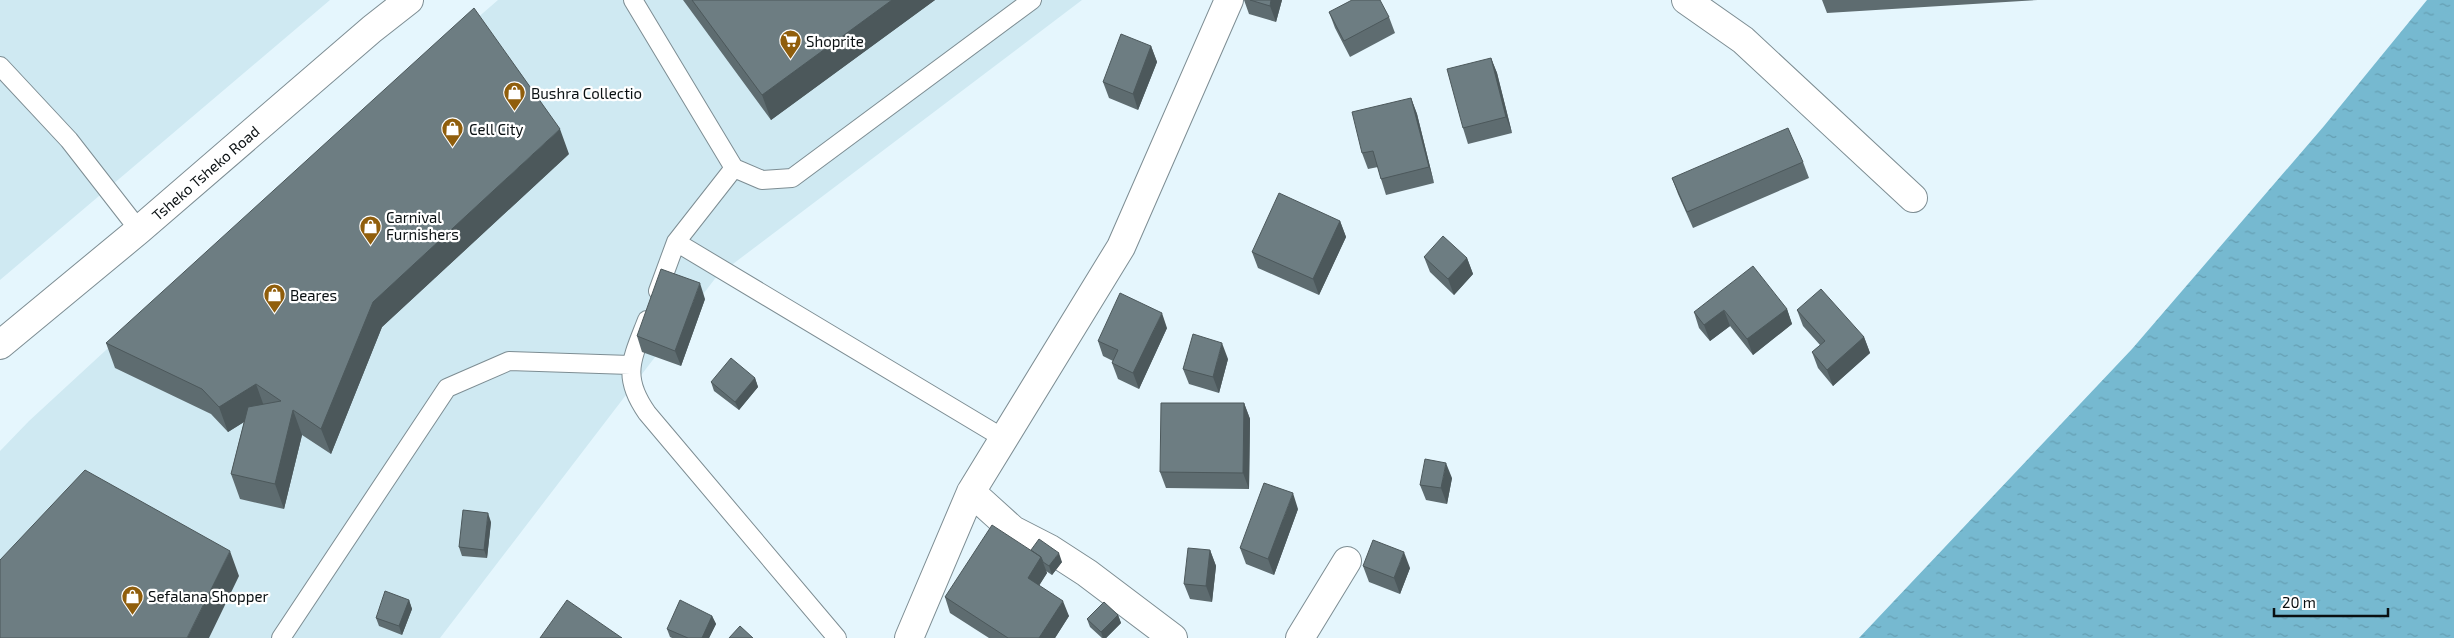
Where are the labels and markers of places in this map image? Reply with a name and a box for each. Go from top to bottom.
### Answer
supermarket icon: Shoprite [778,29,802,60]
place label: Shoprite [806,32,864,50]
shop icon: Bushra Collectio [503,81,527,112]
place label: Bushra Collectio [531,84,642,102]
shop icon: Cell City [441,117,465,148]
place label: Cell City [469,120,523,138]
place label: Carnival Furnishers [386,208,459,243]
shop icon: Carnival Furnishers [358,214,382,245]
shop icon: Beares [262,283,286,314]
place label: Beares [290,286,337,304]
shop icon: Sefalana Shopper [120,584,144,615]
place label: Sefalana Shopper [148,587,269,605]

